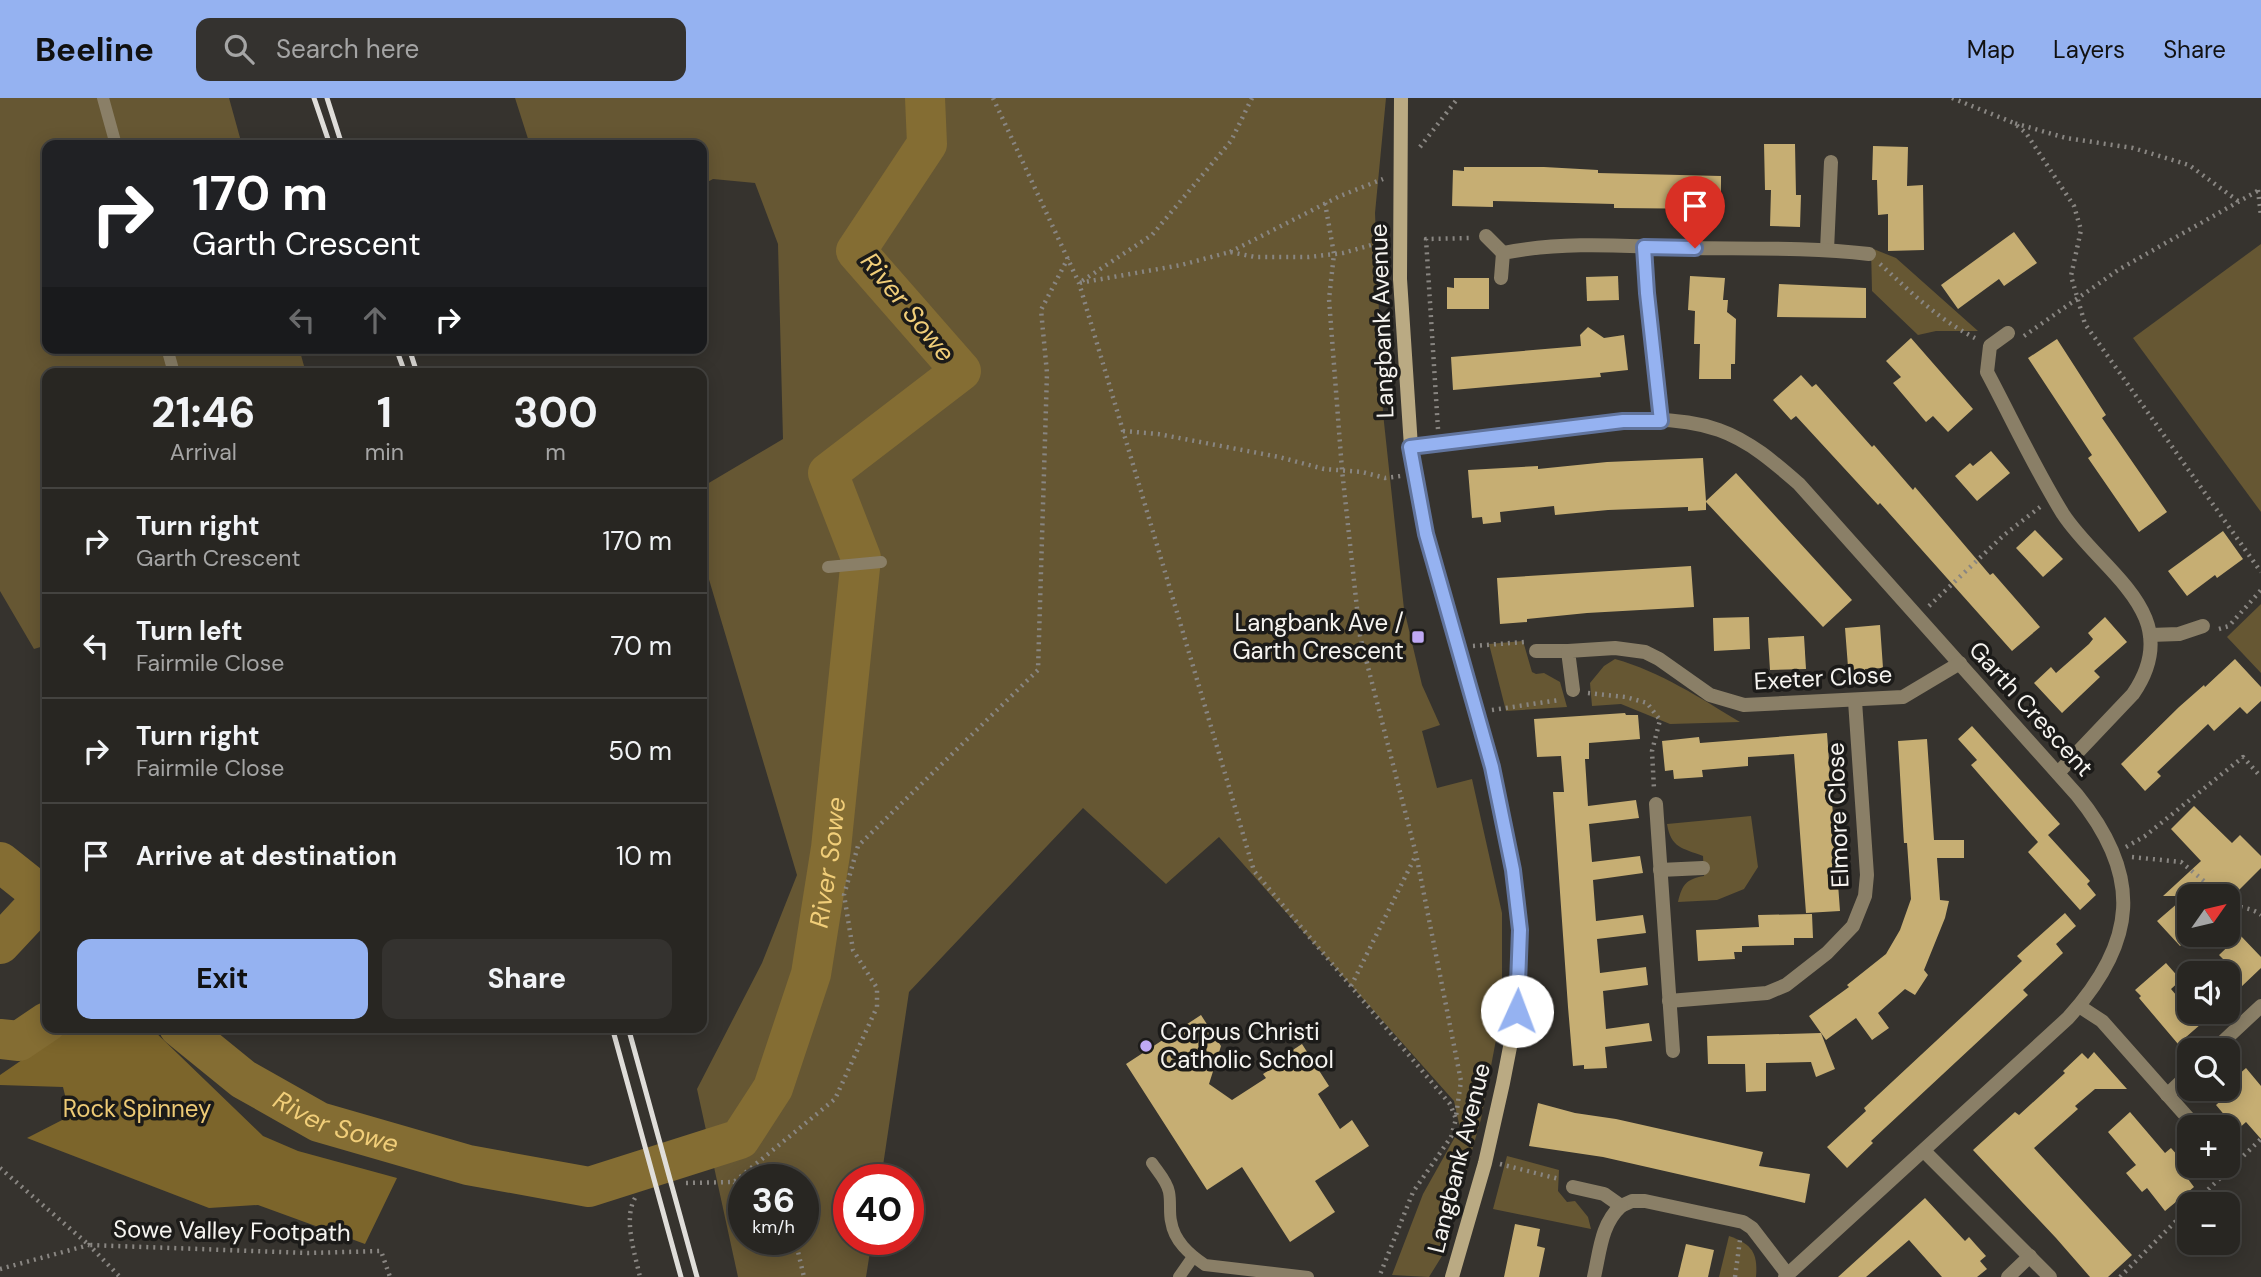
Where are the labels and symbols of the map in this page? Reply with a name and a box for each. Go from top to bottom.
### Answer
pin [1665,176,1725,248]
street label: Langbank Avenue [1363,223,1400,419]
water label: River Sowe [853,245,963,369]
place label: Langbank Ave / Garth Crescent [1232,607,1404,666]
marker: Langbank Ave / Garth Crescent [1410,629,1426,645]
street label: Garth Crescent [1962,635,2100,783]
street label: Exeter Close [1753,658,1893,697]
street label: Elmore Close [1819,742,1856,888]
water label: River Sowe [802,795,853,930]
north arrow [2177,884,2240,947]
position arrow [1480,974,1554,1048]
place label: Corpus Christi Catholic School [1160,1016,1334,1075]
marker: Corpus Christi Catholic School [1138,1038,1154,1054]
street label: Langbank Avenue [1420,1060,1497,1256]
water label: River Sowe [267,1083,403,1161]
park label: Rock Spinney [63,1093,211,1124]
speed limit sign: 40 [833,1164,924,1255]
street label: Sowe Valley Footpath [113,1213,351,1248]

